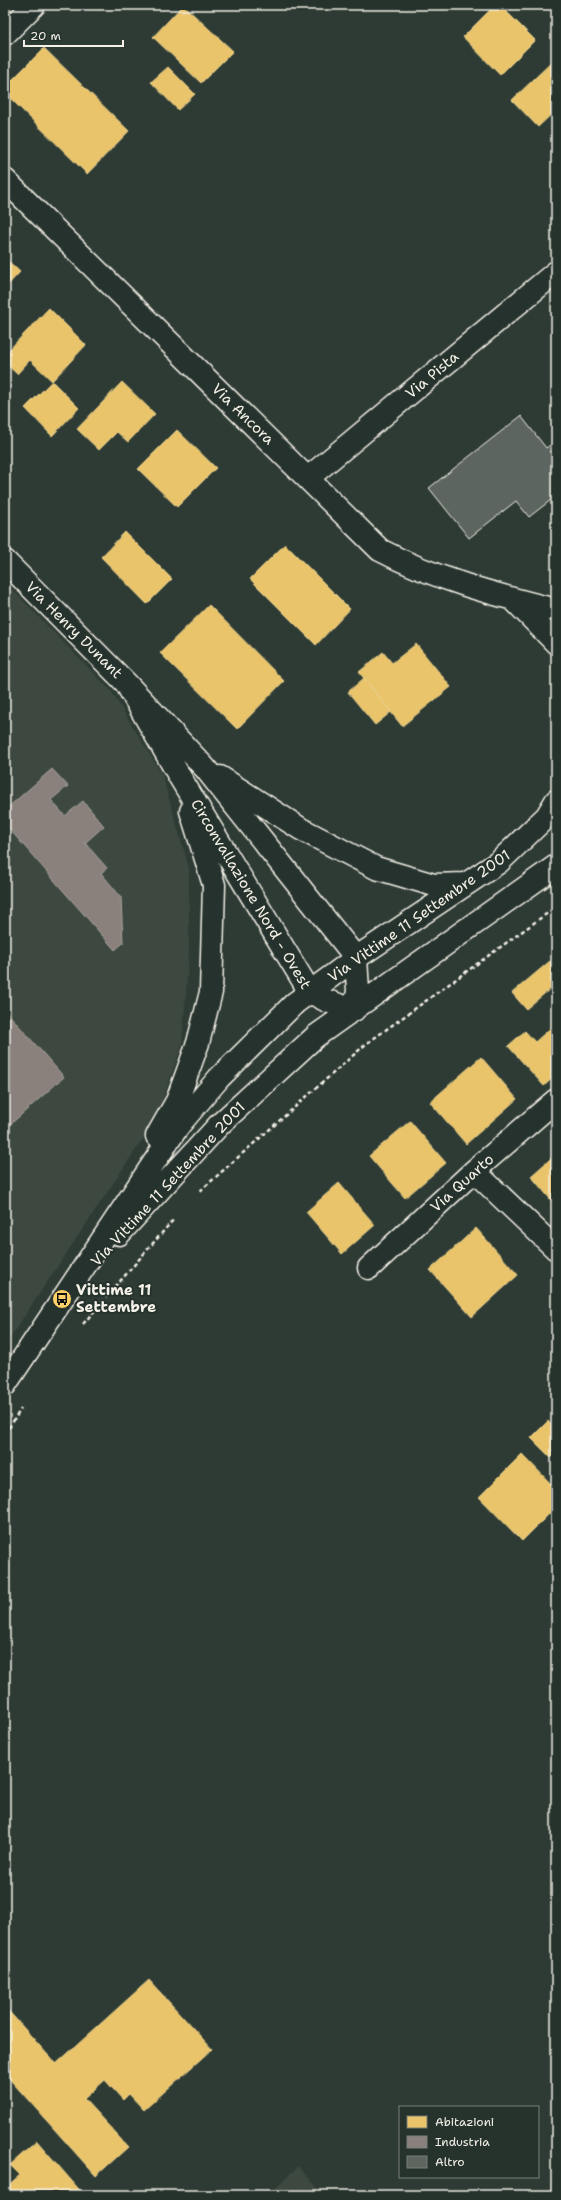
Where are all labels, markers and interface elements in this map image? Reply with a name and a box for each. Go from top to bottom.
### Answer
scale bar [24,22,123,48]
text: 20 m [30,28,61,44]
street label: Via Pista [401,346,463,403]
street label: Via Ancora [207,379,279,449]
street label: Via Henry Dunant [21,577,127,683]
street label: Circonvallazione Nord - Ovest [186,795,316,993]
street label: Via Vittime 11 Settembre 2001 [324,845,514,987]
street label: Via Vittime 11 Settembre 2001 [86,1097,250,1271]
street label: Via Quarto [426,1149,498,1217]
place label: Vittime 11 Settembre [76,1280,156,1317]
bus stop icon: Vittime 11 Settembre [51,1288,73,1310]
legend [399,2106,539,2178]
text: Abitazioni [435,2114,494,2130]
text: Industria [435,2134,490,2150]
text: Altro [435,2154,465,2170]

